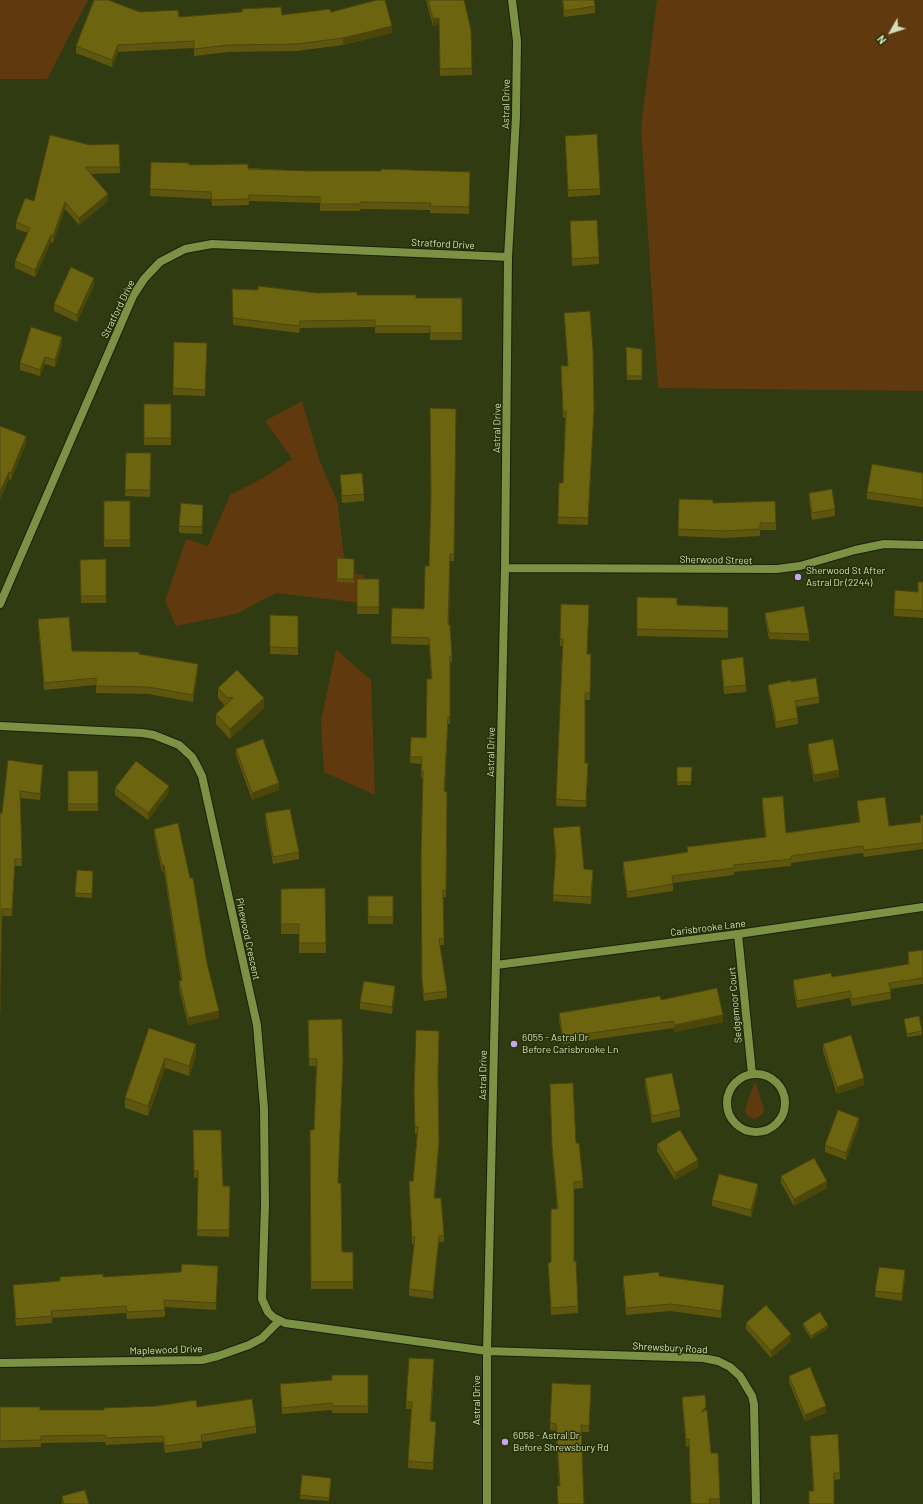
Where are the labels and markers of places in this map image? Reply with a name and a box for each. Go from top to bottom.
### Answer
place label: Sherwood St After Astral Dr (2244) [806,565,885,588]
marker: Sherwood St After Astral Dr (2244) [793,572,803,582]
place label: 6055 - Astral Dr Before Carisbrooke Ln [522,1032,618,1056]
marker: 6055 - Astral Dr Before Carisbrooke Ln [509,1039,519,1049]
place label: 6058 - Astral Dr Before Shrewsbury Rd [513,1430,609,1454]
marker: 6058 - Astral Dr Before Shrewsbury Rd [500,1437,510,1447]

